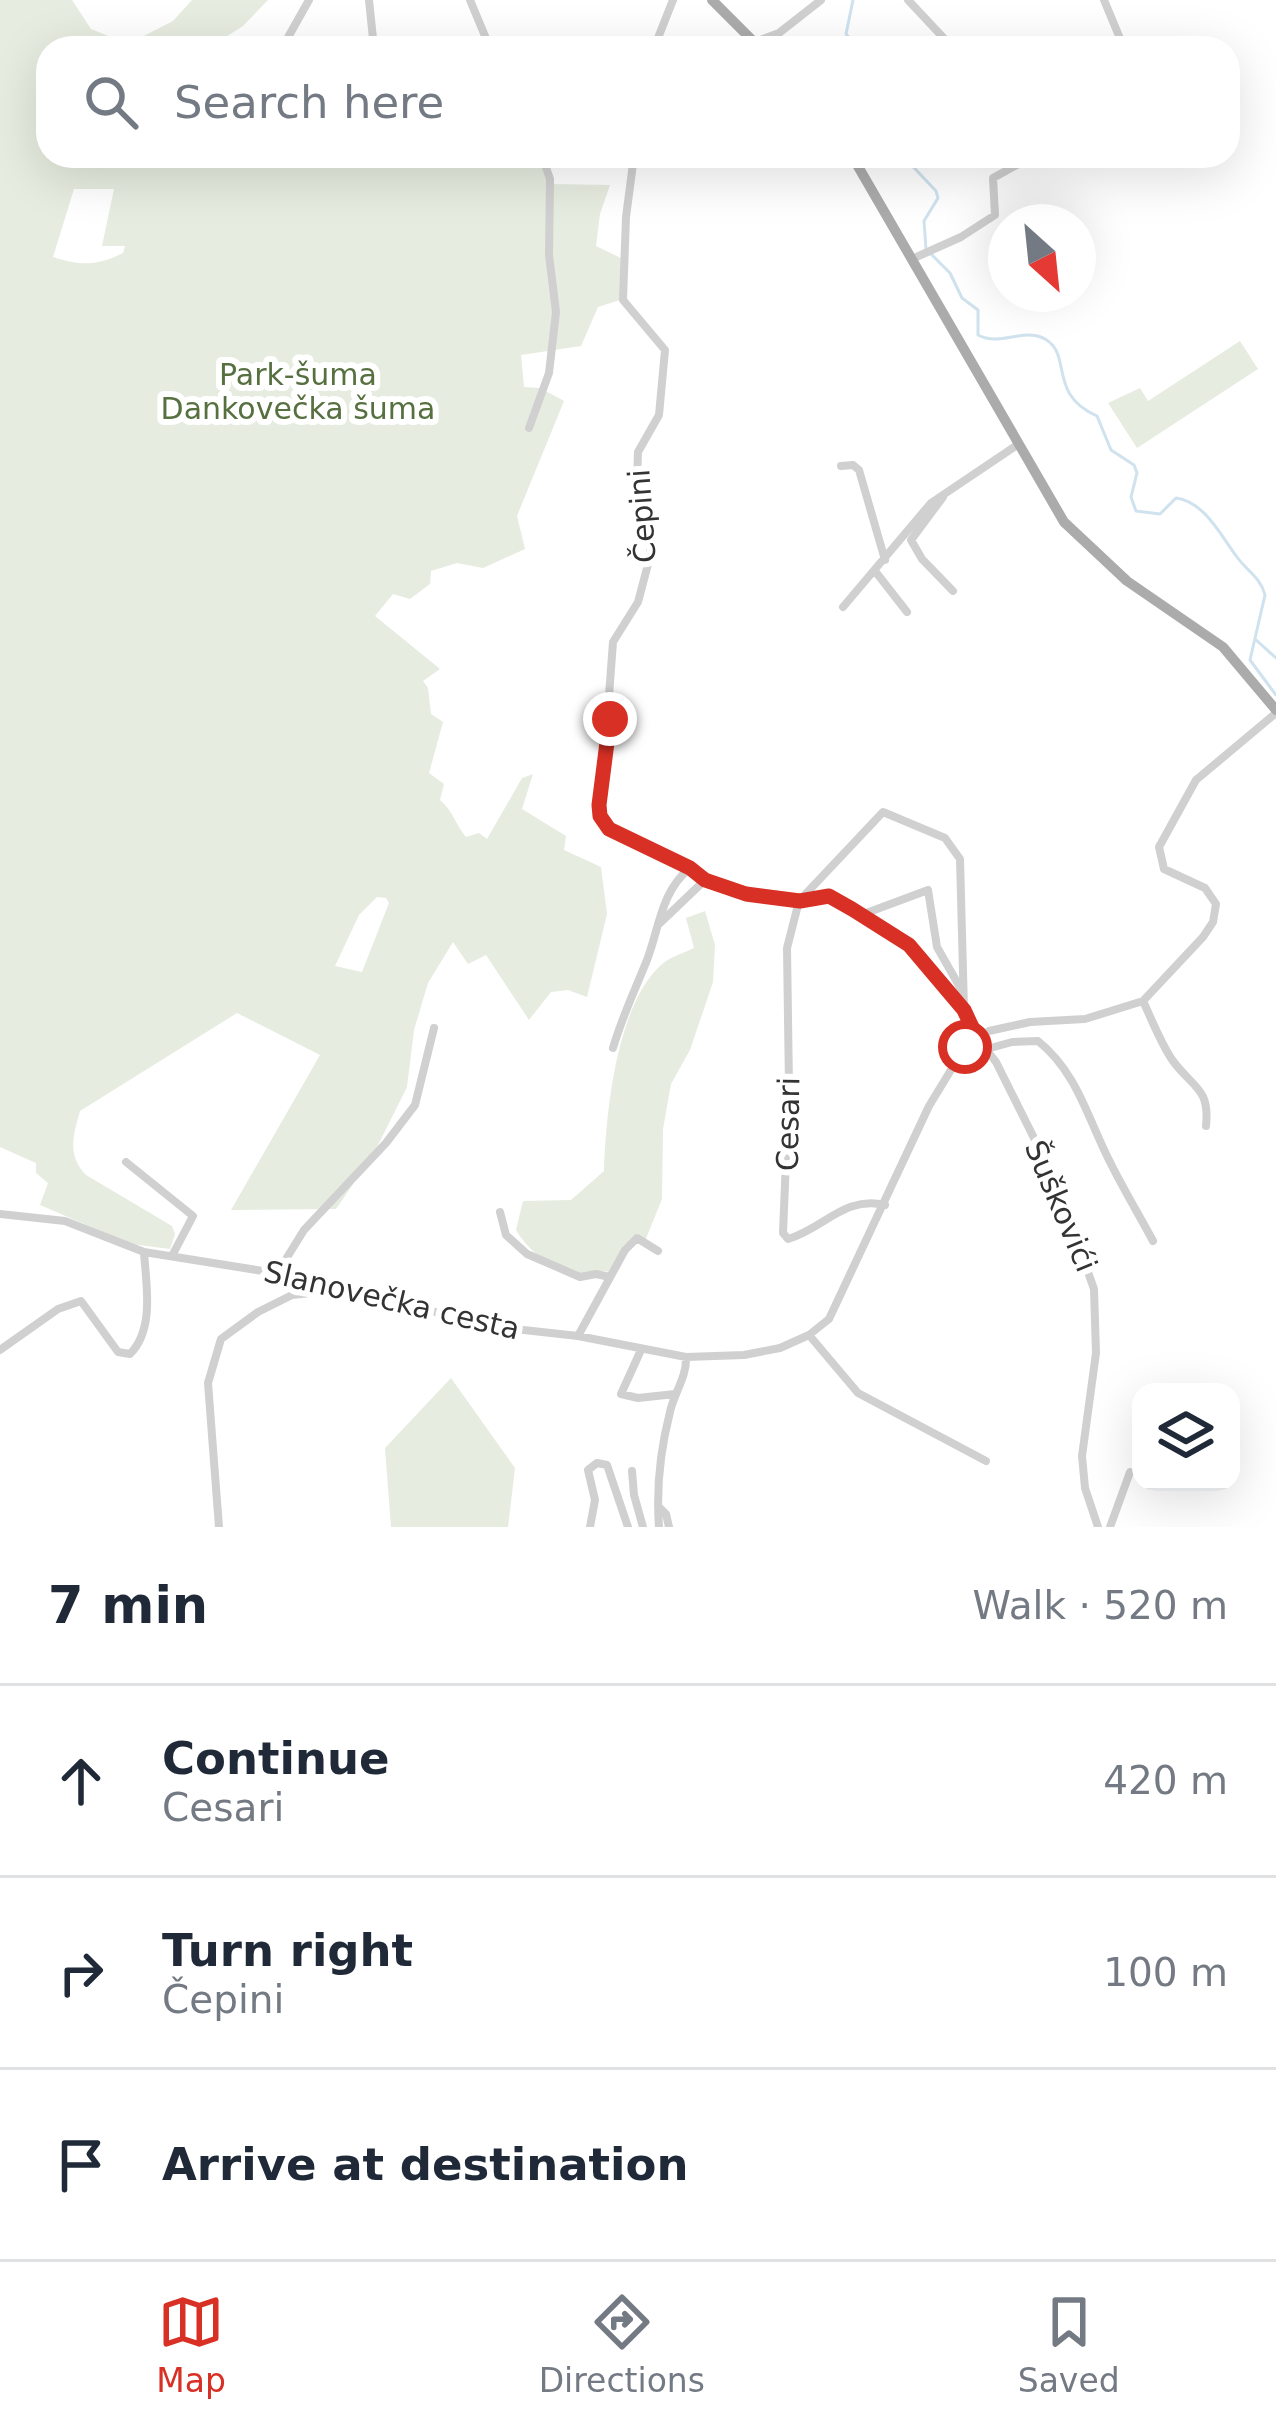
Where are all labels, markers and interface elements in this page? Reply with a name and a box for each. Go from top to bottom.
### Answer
search box [36,36,1240,168]
icon: search [78,69,144,135]
text: Search here [174,76,444,129]
north arrow [988,204,1096,312]
park label: Park-šuma Dankovečka šuma [161,357,435,426]
street label: Čepini [620,468,663,564]
route end [583,692,637,746]
route start [938,1020,992,1074]
street label: Cesari [770,1077,806,1171]
street label: Šuškovići [1018,1135,1105,1277]
street label: Slanovečka cesta [261,1254,523,1346]
map controls [1132,1383,1240,1491]
button: layers [1132,1383,1240,1491]
text: 7 min [48,1576,208,1635]
text: Walk · 520 m [973,1583,1228,1628]
text: Continue [162,1732,390,1785]
icon: ahead [48,1748,114,1814]
text: 420 m [1103,1758,1228,1803]
text: Cesari [162,1785,284,1830]
text: Turn right [162,1924,413,1977]
icon: right [48,1940,114,2006]
text: 100 m [1103,1950,1228,1995]
text: Čepini [162,1977,284,2022]
icon: arrive [48,2132,114,2198]
text: Arrive at destination [162,2138,688,2191]
tab: Map [156,2289,226,2400]
tab: Directions [539,2289,705,2400]
tab: Saved [1018,2289,1120,2400]

